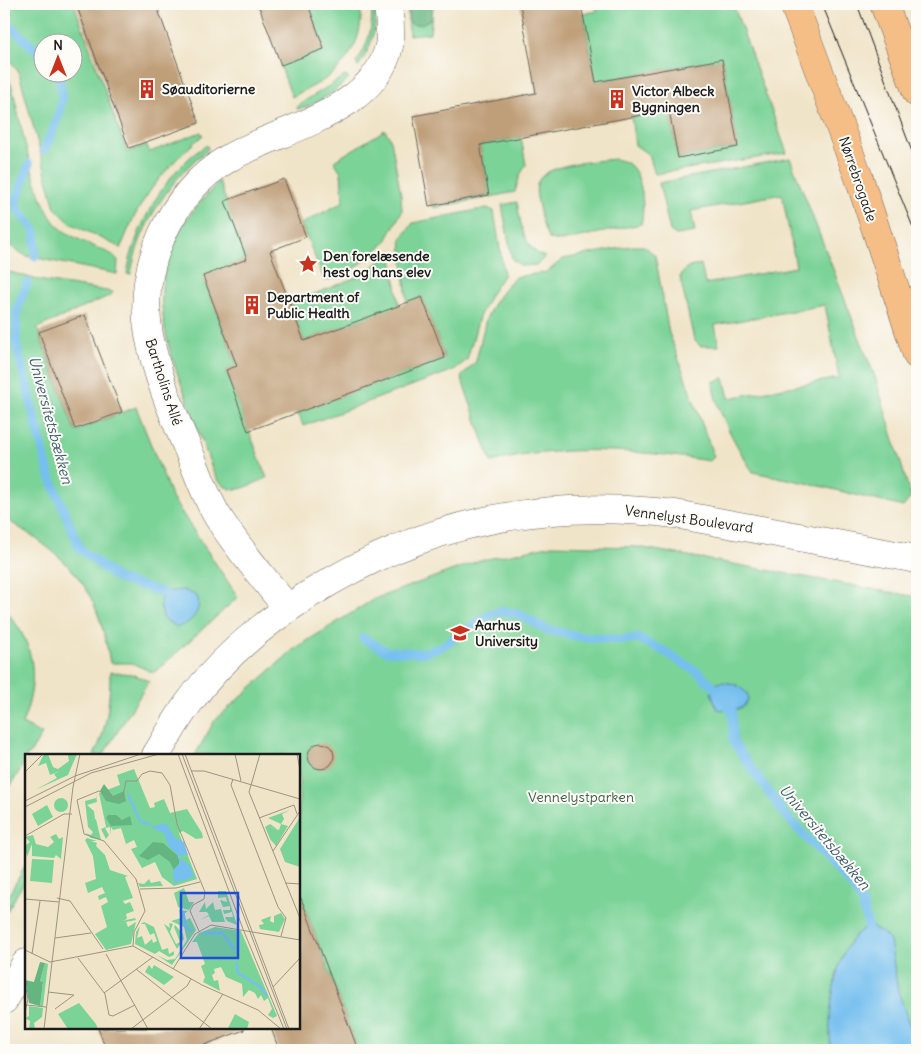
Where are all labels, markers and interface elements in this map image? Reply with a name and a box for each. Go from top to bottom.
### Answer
north arrow [32,32,82,82]
text: N [53,36,63,54]
building icon: Søauditorierne [136,78,158,100]
place label: Søauditorierne [162,80,256,98]
place label: Victor Albeck Bygningen [632,82,714,116]
building icon: Victor Albeck Bygningen [606,88,628,110]
street label: Nørrebrogade [835,134,881,224]
place label: Den forelæsende hest og hans elev [323,247,431,281]
place icon: Den forelæsende hest og hans elev [297,253,319,275]
place label: Department of Public Health [267,288,361,322]
building icon: Department of Public Health [241,294,263,316]
street label: Bartholins Allé [141,336,187,428]
water label: Universitetsbækken [25,354,77,486]
street label: Vennelyst Boulevard [624,501,754,537]
place label: Aarhus University [475,616,538,650]
school or university icon: Aarhus University [449,622,471,644]
inset map [25,754,300,1029]
water label: Universitetsbækken [775,781,875,894]
park label: Vennelystparken [528,788,634,806]

